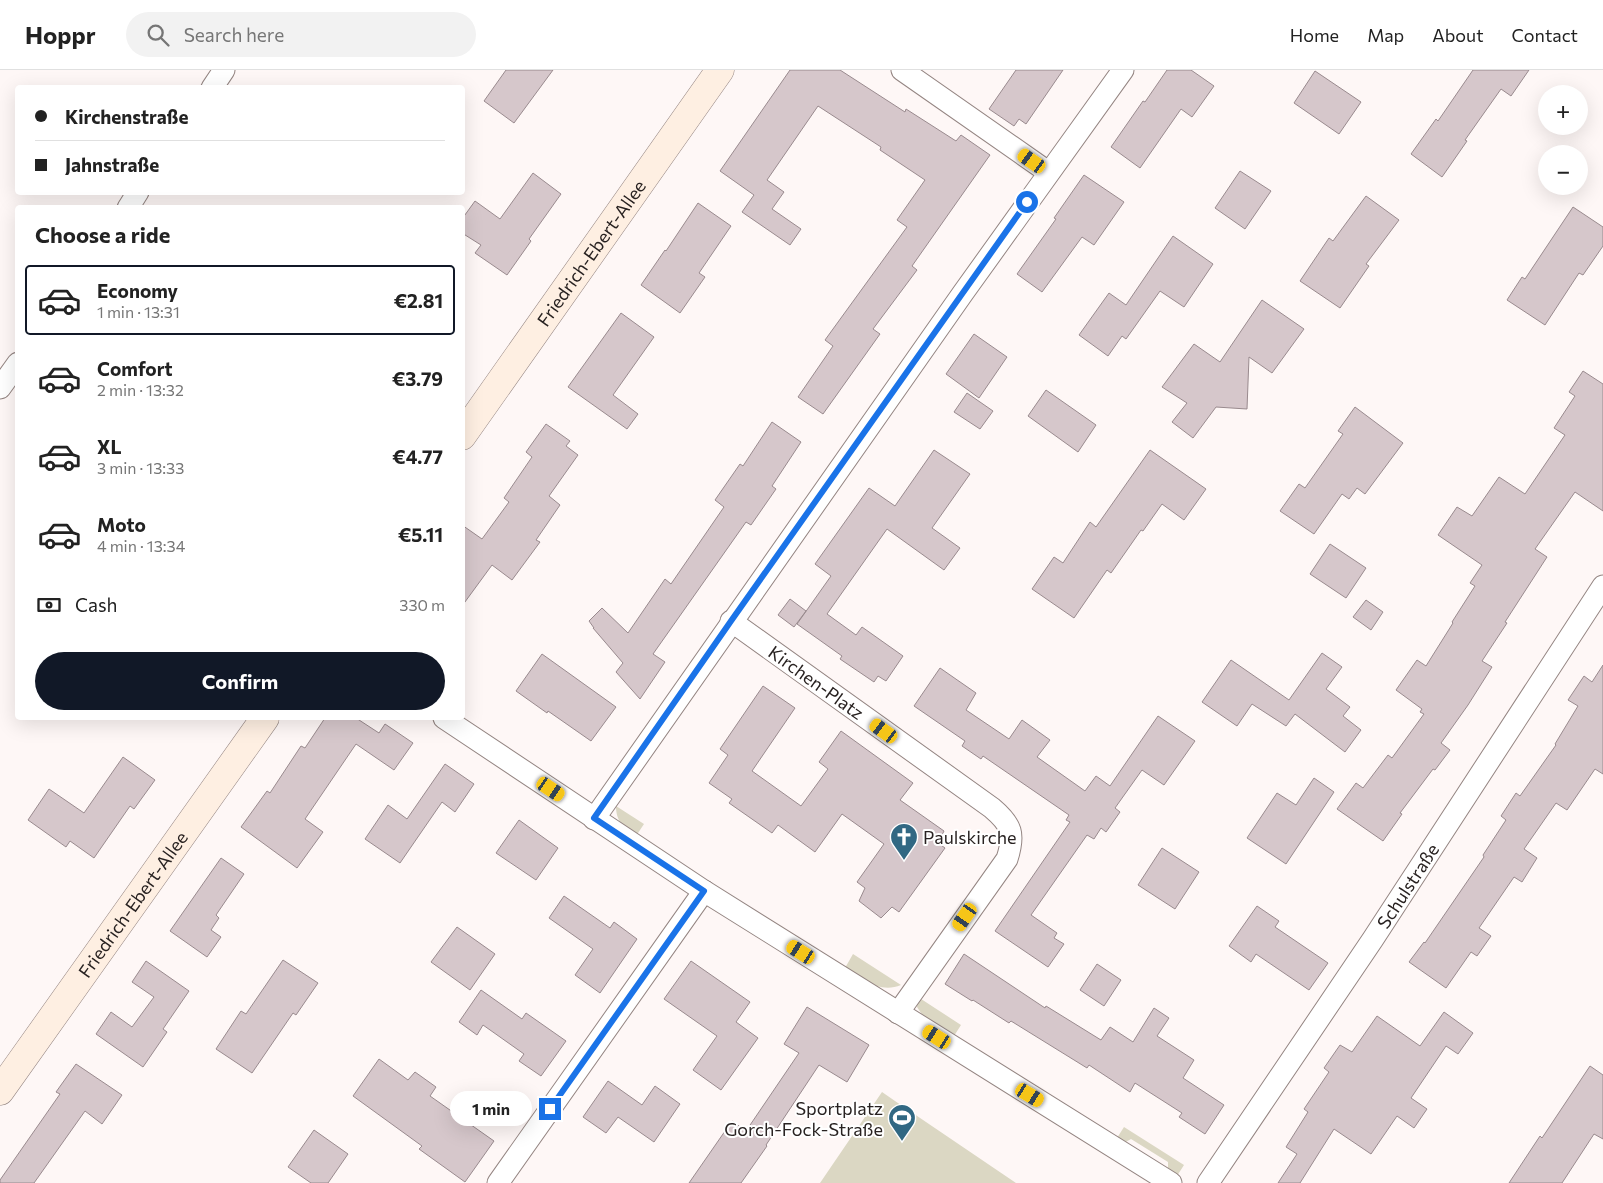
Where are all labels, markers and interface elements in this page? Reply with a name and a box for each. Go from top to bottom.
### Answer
search box [126,12,476,57]
text: Hoppr [25,20,96,49]
icon: search [144,21,172,49]
text: Search here [184,23,284,46]
text: Home [1290,24,1339,46]
text: Map [1367,24,1404,46]
text: About [1432,24,1484,46]
text: Contact [1512,24,1578,46]
map controls [1538,85,1588,195]
button: + [1538,85,1588,135]
text: Kirchenstraße [65,105,188,128]
button: − [1538,145,1588,195]
car [1015,146,1048,176]
text: Jahnstraße [65,153,159,176]
street label: Friedrich-Ebert-Allee [532,176,650,330]
route start [1016,191,1038,213]
text: Choose a ride [35,221,170,248]
icon: car [37,278,82,323]
text: Economy [97,279,178,302]
text: €2.81 [394,289,443,312]
text: 1 min · 13:31 [97,302,180,321]
icon: car [37,356,82,401]
text: Comfort [97,357,173,380]
text: €3.79 [392,367,443,390]
text: 2 min · 13:32 [97,380,184,399]
icon: car [37,434,82,479]
text: XL [97,435,122,458]
text: €4.77 [392,445,443,468]
text: 3 min · 13:33 [97,458,184,477]
icon: car [37,512,82,557]
text: Moto [97,513,146,536]
text: €5.11 [398,523,443,546]
text: 4 min · 13:34 [97,536,185,555]
icon: cash [35,591,63,619]
text: Cash [75,593,117,616]
text: 330 m [399,595,445,614]
street label: Kirchen-Platz [764,641,868,724]
button: Confirm [35,652,445,710]
car [867,716,900,746]
car [534,774,567,804]
church icon: Paulskirche [889,822,919,861]
place label: Paulskirche [923,826,1017,848]
street label: Friedrich-Ebert-Allee [73,827,192,982]
street label: Schulstraße [1372,839,1443,932]
car [950,900,979,934]
car [784,938,817,966]
car [920,1023,953,1051]
car [1013,1081,1046,1109]
callout: 1 min [450,1092,532,1126]
place label: Sportplatz Gorch-Fock-Straße [724,1097,883,1140]
route end [539,1098,561,1120]
text: 1 min [472,1099,510,1118]
sports icon: Sportplatz Gorch-Fock-Straße [887,1103,917,1142]

